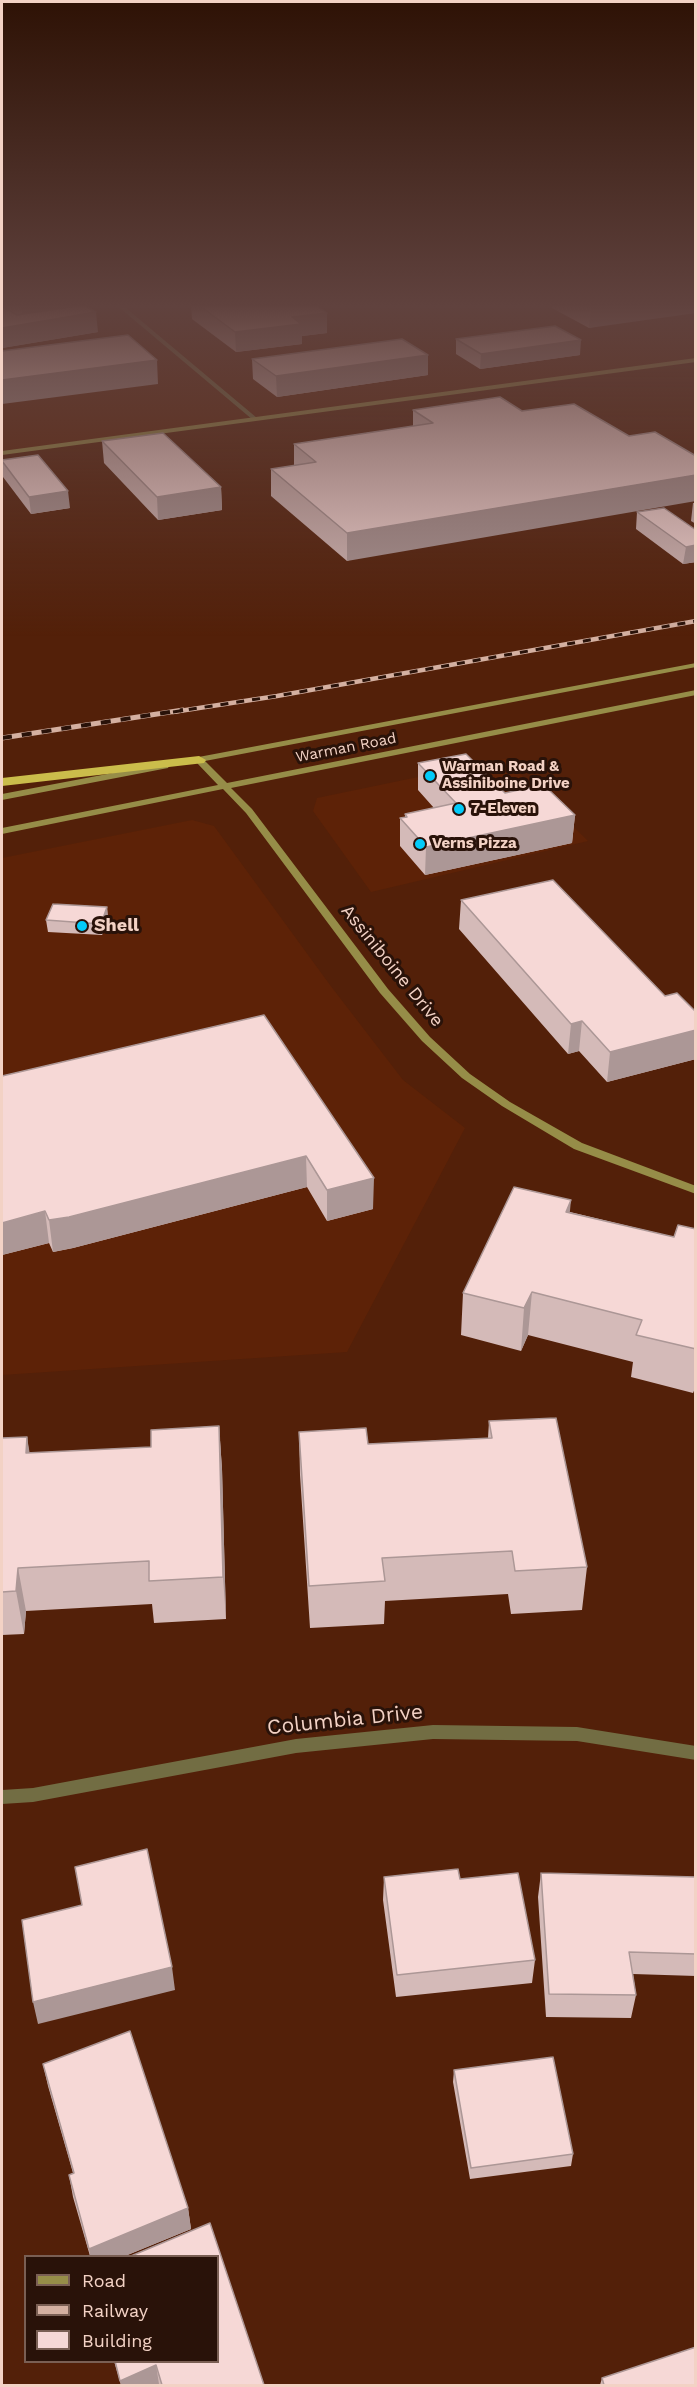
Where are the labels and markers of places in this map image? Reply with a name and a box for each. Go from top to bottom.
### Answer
place label: Warman Road & Assiniboine Drive [442,758,570,793]
marker: Warman Road & Assiniboine Drive [423,769,437,783]
place label: 7-Eleven [471,800,536,818]
marker: 7-Eleven [452,802,466,816]
place label: Verns Pizza [432,835,517,853]
marker: Verns Pizza [413,837,427,851]
place label: Shell [94,915,139,937]
marker: Shell [75,919,89,933]

